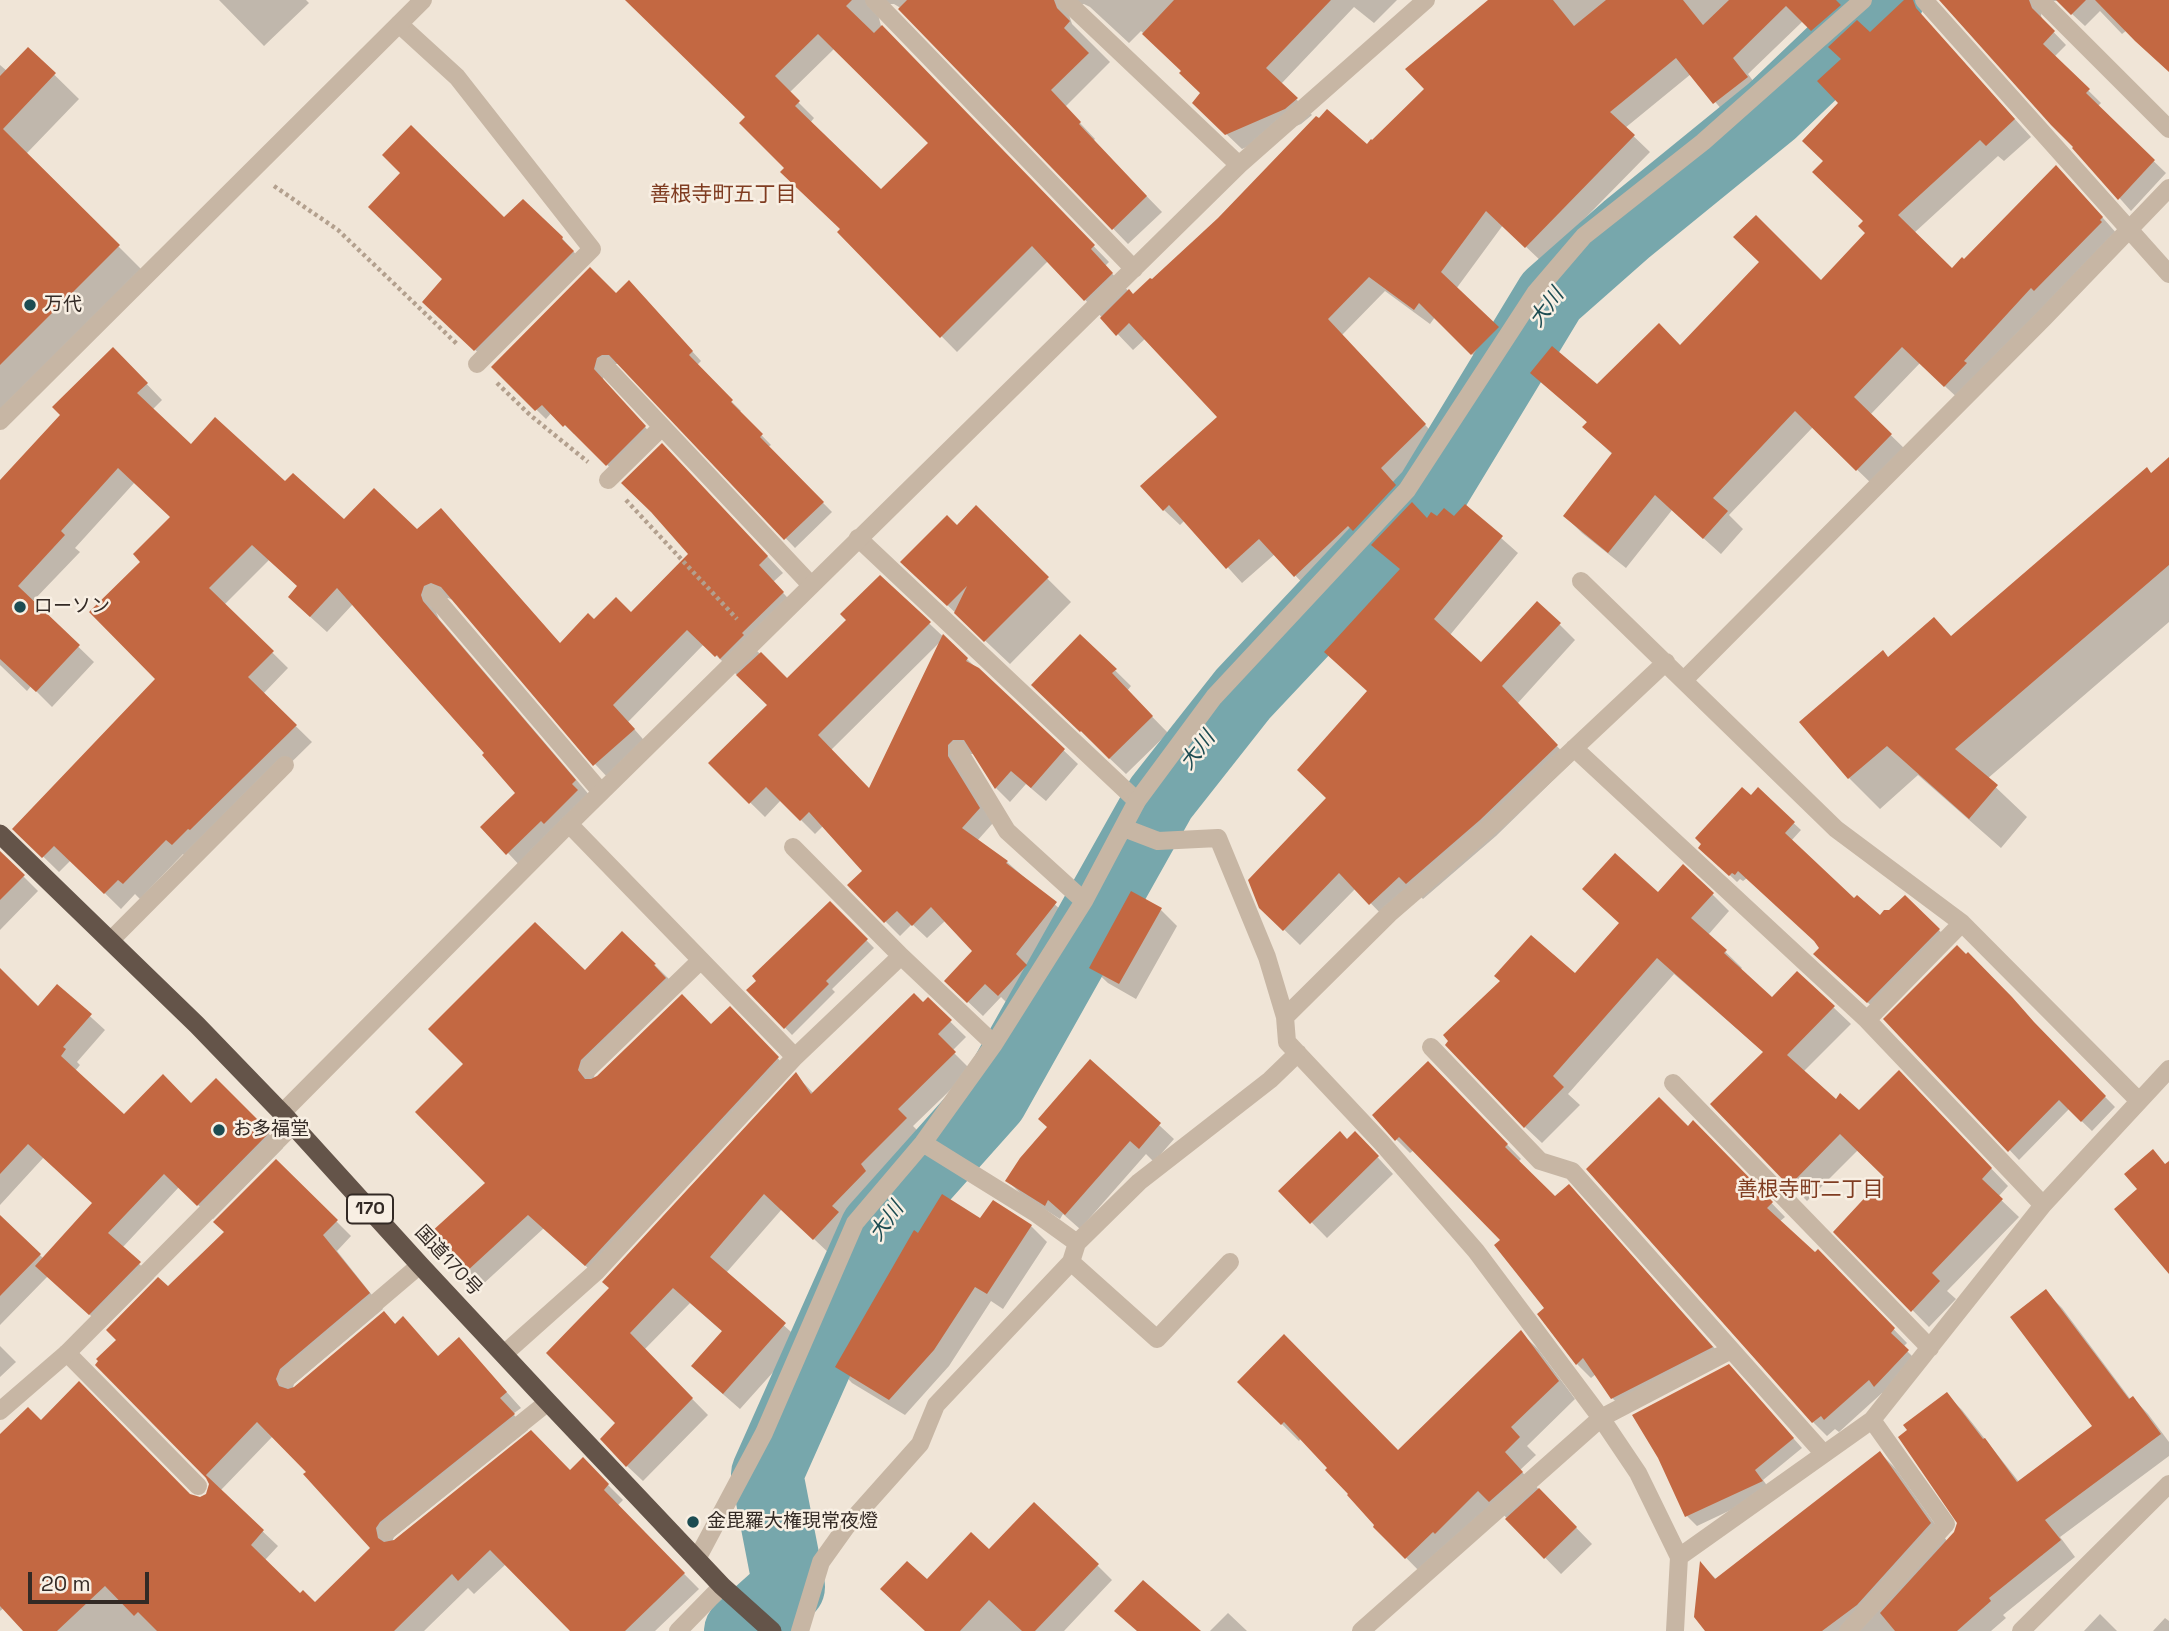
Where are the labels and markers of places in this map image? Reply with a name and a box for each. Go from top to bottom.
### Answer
place label: 万代 [44,294,82,316]
marker: 万代 [22,297,38,313]
place label: ローソン [34,596,110,618]
marker: ローソン [12,599,28,615]
place label: お多福堂 [233,1119,309,1141]
marker: お多福堂 [211,1122,227,1138]
place label: 金毘羅大権現常夜燈 [707,1511,878,1533]
marker: 金毘羅大権現常夜燈 [685,1514,701,1530]

